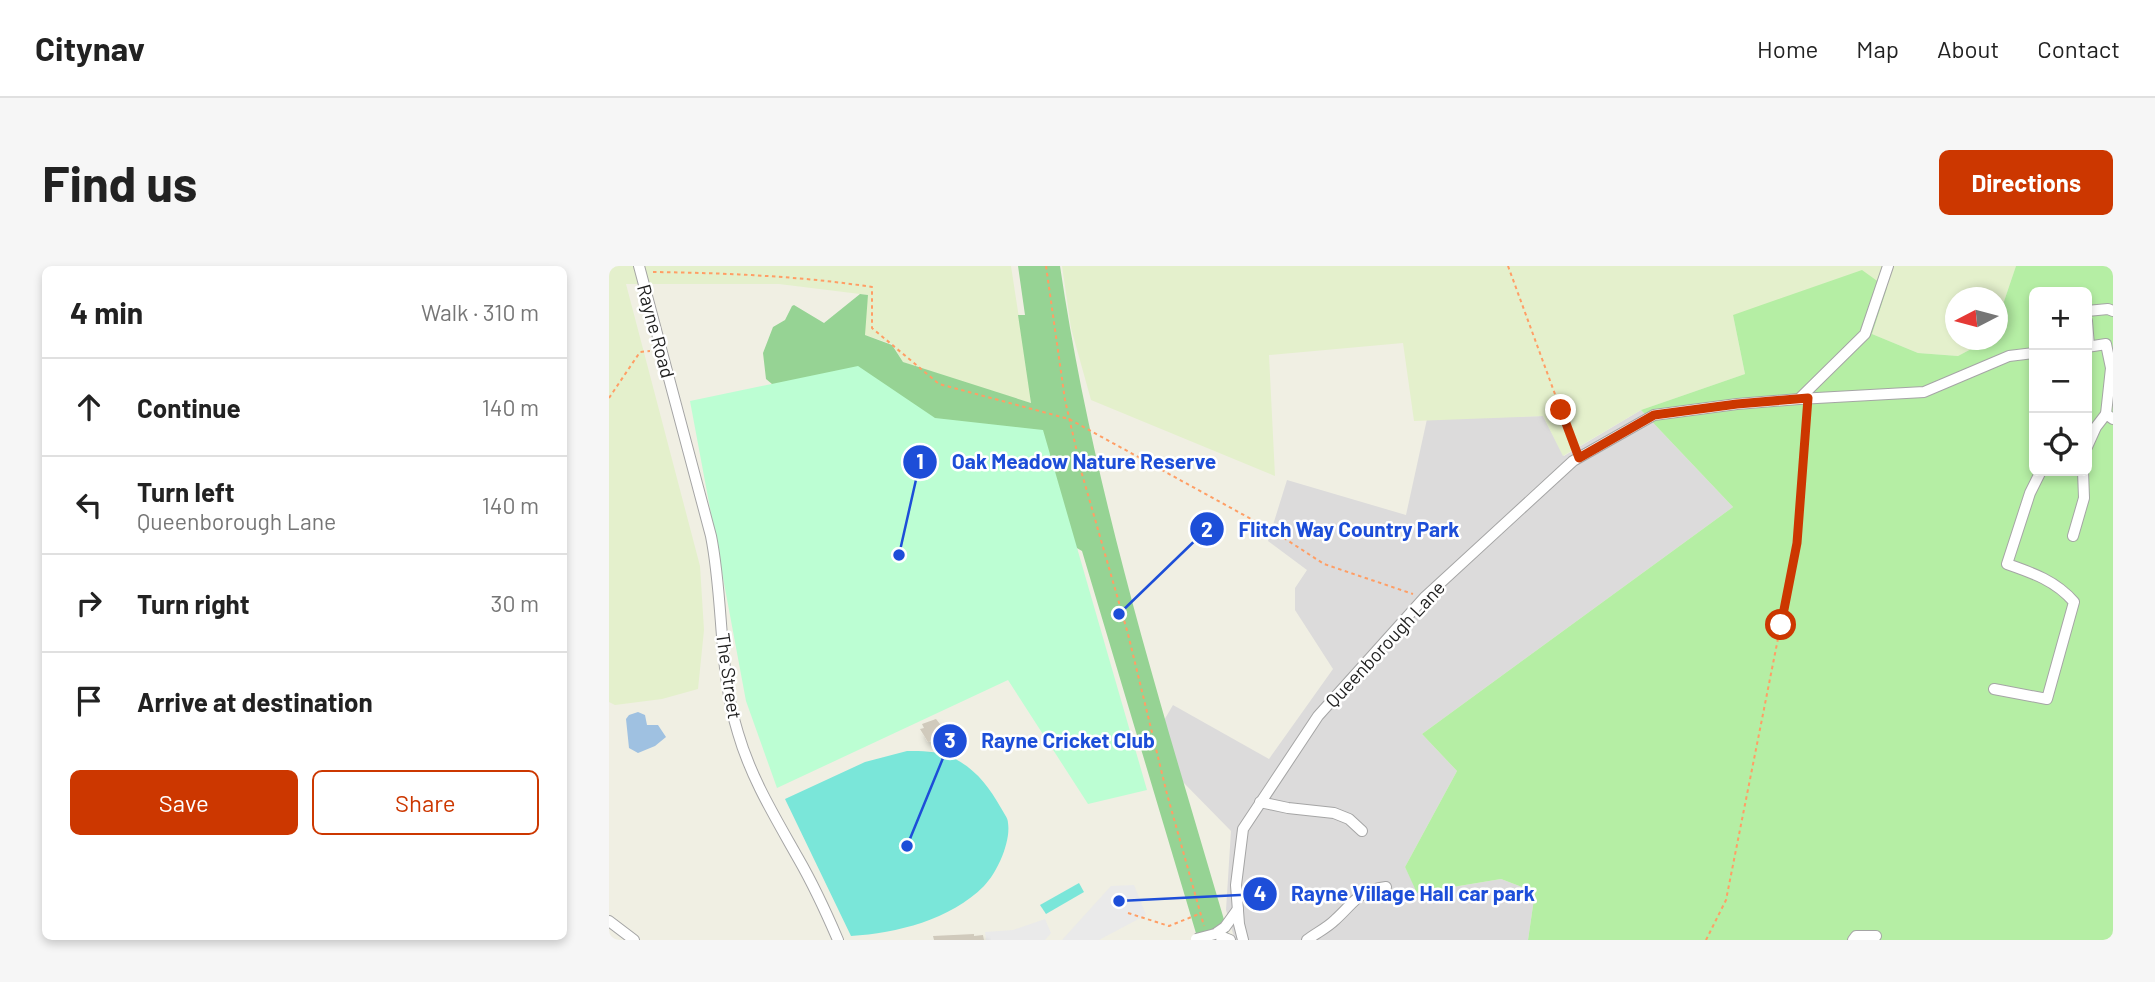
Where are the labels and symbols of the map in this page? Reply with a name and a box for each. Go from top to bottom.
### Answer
street label: Rayne Road [633,282,680,380]
north arrow [1945,287,2008,350]
route end [1545,394,1576,425]
callout: Oak Meadow Nature Reserve [903,441,1230,483]
text: 1 [916,448,924,473]
text: Oak Meadow Nature Reserve [952,448,1216,473]
callout: Flitch Way Country Park [1189,508,1473,550]
text: 2 [1201,516,1213,541]
text: Flitch Way Country Park [1239,516,1459,541]
street label: Queenborough Lane [1320,576,1449,712]
route start [1765,609,1796,640]
street label: The Street [712,631,747,720]
callout: Rayne Cricket Club [932,720,1169,762]
text: 3 [944,727,956,752]
text: Rayne Cricket Club [981,727,1155,752]
callout: Rayne Village Hall car park [1242,873,1549,915]
text: 4 [1254,880,1266,905]
text: Rayne Village Hall car park [1291,880,1535,905]

